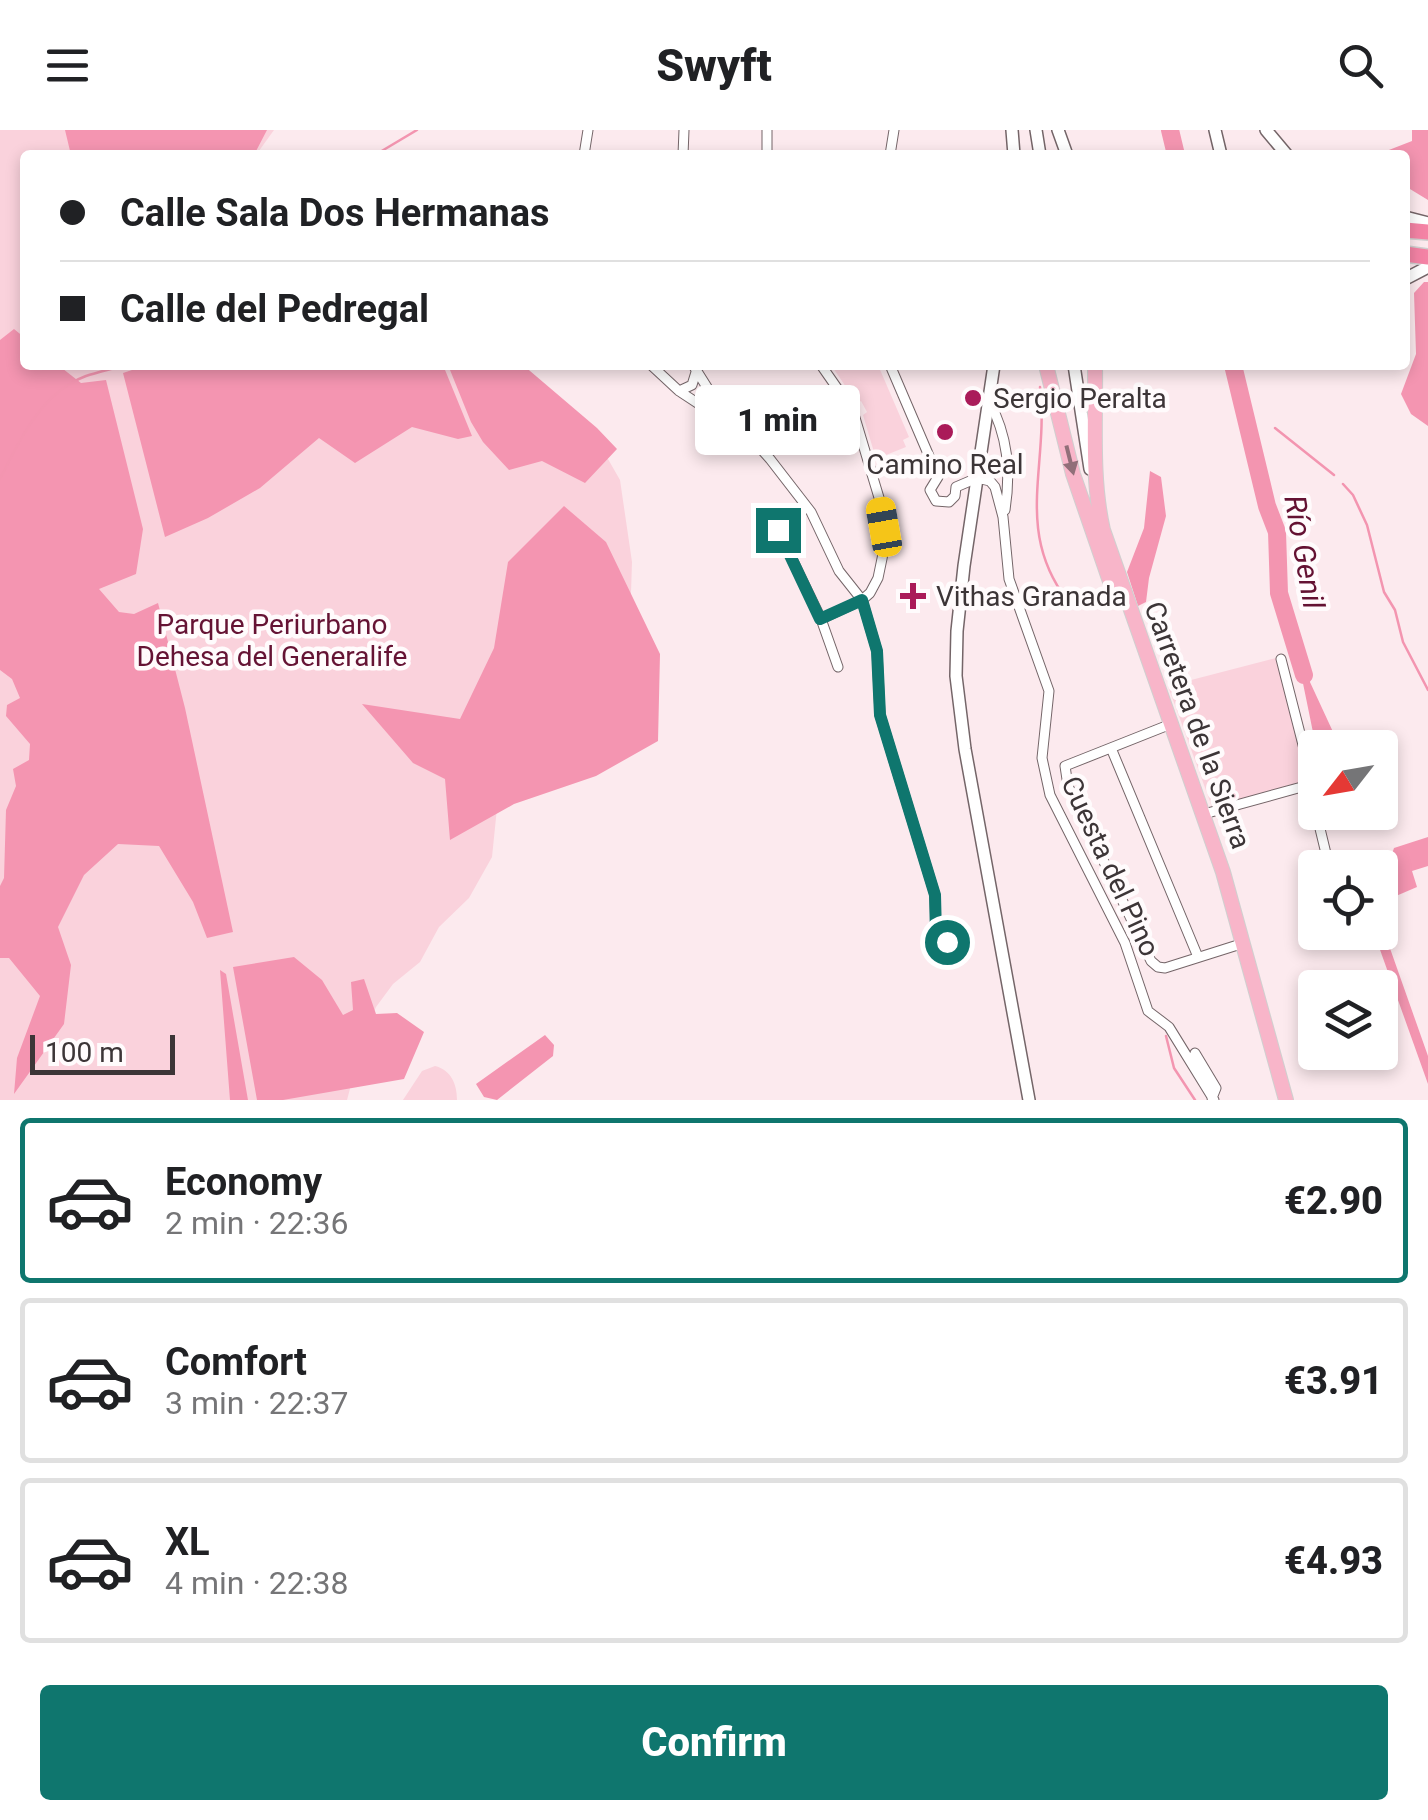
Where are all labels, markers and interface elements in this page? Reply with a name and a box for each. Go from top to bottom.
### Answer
icon: menu [40,38,95,93]
icon: search [1333,38,1388,93]
text: Swyft [656,39,772,92]
text: Calle Sala Dos Hermanas [120,191,550,235]
text: Calle del Pedregal [120,287,429,331]
place label: Sergio Peralta [993,382,1167,415]
callout: 1 min [696,385,860,455]
marker: Sergio Peralta [962,387,984,409]
text: 1 min [737,401,818,439]
marker: Camino Real [934,421,956,443]
one-way arrow [1062,445,1078,476]
place label: Camino Real [866,448,1024,481]
water label: Río Genil [1277,492,1332,612]
car [864,495,904,559]
route end [756,508,801,553]
place label: Vithas Granada [936,580,1127,613]
marker: Vithas Granada [900,583,926,609]
street label: Carretera de la Sierra [1137,597,1258,853]
park label: Parque Periurbano Dehesa del Generalife [137,608,407,673]
north arrow [1298,730,1398,830]
map controls [1298,730,1398,1070]
street label: Cuesta del Pino [1054,771,1167,961]
button: locate [1298,850,1398,950]
route start [925,920,970,965]
button: layers [1298,970,1398,1070]
scale bar [30,1030,175,1074]
text: 100 m [45,1036,124,1069]
icon: car [45,1156,135,1246]
text: Economy [165,1160,322,1204]
text: €2.90 [1284,1179,1383,1223]
text: 2 min · 22:36 [165,1204,348,1242]
icon: car [45,1336,135,1426]
text: Comfort [165,1340,307,1384]
text: €3.91 [1284,1359,1383,1403]
text: 3 min · 22:37 [165,1384,348,1422]
icon: car [45,1516,135,1606]
text: XL [165,1520,210,1564]
text: €4.93 [1284,1539,1383,1583]
text: 4 min · 22:38 [165,1564,348,1602]
button: Confirm [40,1685,1388,1800]

